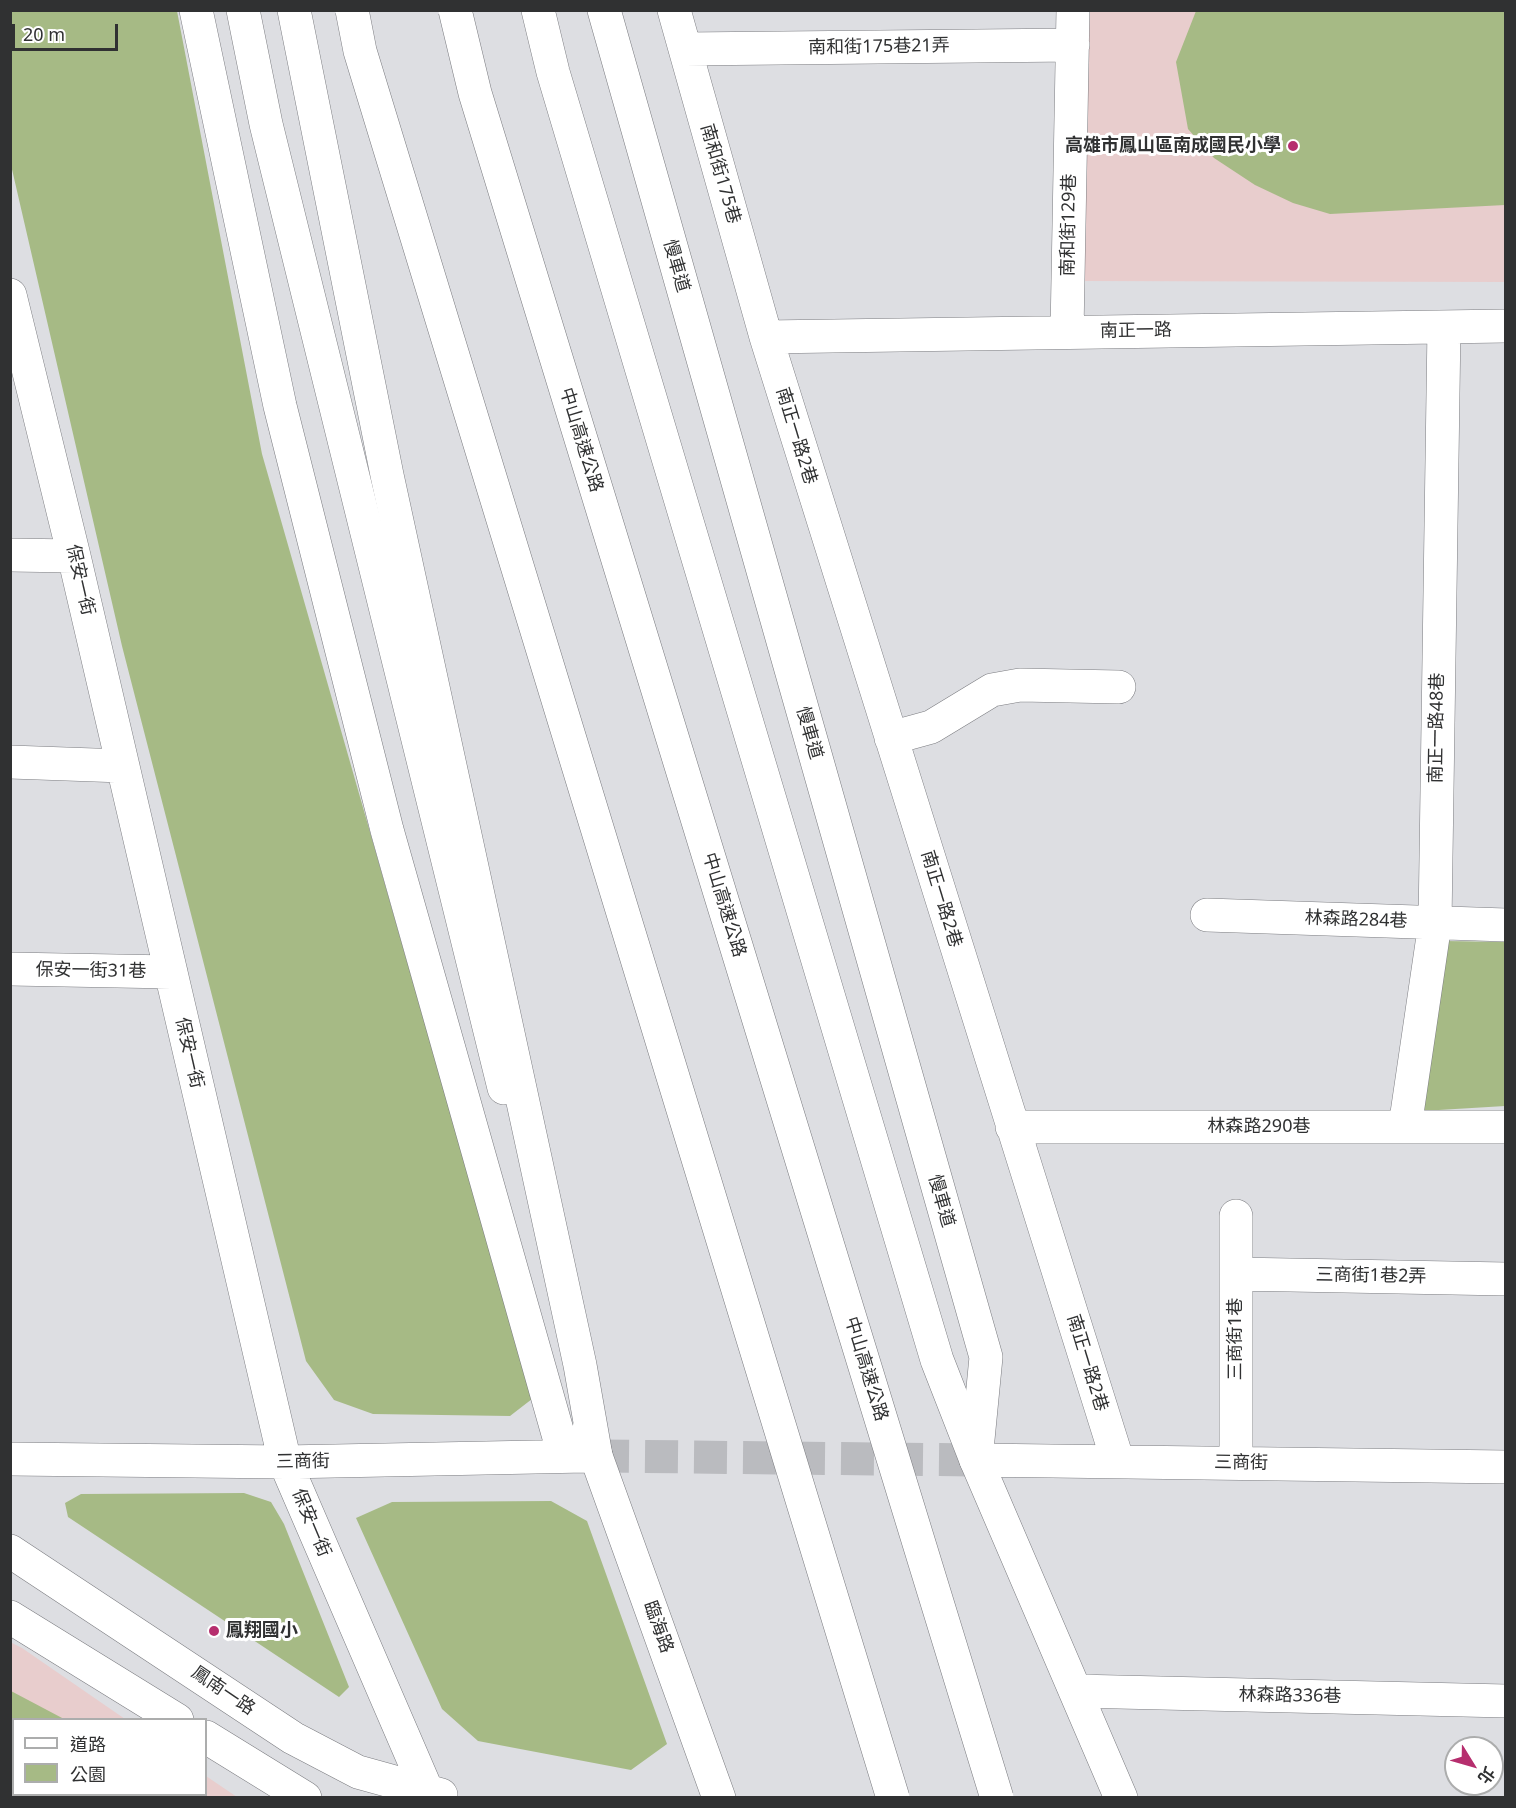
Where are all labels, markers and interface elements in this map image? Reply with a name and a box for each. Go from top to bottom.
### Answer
scale bar [15,12,122,50]
text: 20 m [23,22,65,46]
street label: 南和街175巷21弄 [808,35,950,59]
street label: 南和街175巷 [695,122,745,226]
place label: 高雄市鳳山區南成國民小學 [1065,135,1281,157]
marker: 高雄市鳳山區南成國民小學 [1286,139,1300,153]
street label: 南和街129巷 [1057,173,1081,277]
street label: 慢車道 [658,237,694,295]
street label: 南正一路 [1100,320,1172,342]
street label: 中山高速公路 [555,385,607,495]
street label: 南正一路2巷 [771,385,821,487]
street label: 保安一街 [61,542,99,618]
street label: 南正一路48巷 [1425,673,1449,783]
street label: 慢車道 [791,704,827,762]
street label: 南正一路2巷 [916,848,966,950]
street label: 中山高速公路 [698,850,750,960]
street label: 林森路284巷 [1304,907,1408,933]
street label: 保安一街31巷 [36,959,146,983]
street label: 保安一街 [170,1015,208,1091]
street label: 林森路290巷 [1208,1116,1310,1138]
street label: 慢車道 [923,1172,959,1230]
street label: 三商街1巷2弄 [1316,1264,1426,1288]
street label: 三商街1巷 [1225,1298,1247,1380]
street label: 南正一路2巷 [1062,1312,1112,1414]
street label: 中山高速公路 [840,1314,892,1424]
street label: 三商街 [276,1451,330,1473]
street label: 三商街 [1214,1452,1268,1474]
street label: 保安一街 [287,1486,335,1560]
street label: 臨海路 [639,1598,677,1656]
place label: 鳳翔國小 [226,1620,298,1642]
marker: 鳳翔國小 [207,1624,221,1638]
street label: 鳳南一路 [187,1662,259,1720]
street label: 林森路336巷 [1238,1684,1342,1708]
legend [12,1718,207,1796]
text: 道路 [70,1732,106,1756]
north arrow [1444,1736,1504,1796]
text: 公園 [70,1762,106,1786]
text: 北 [1473,1763,1500,1789]

